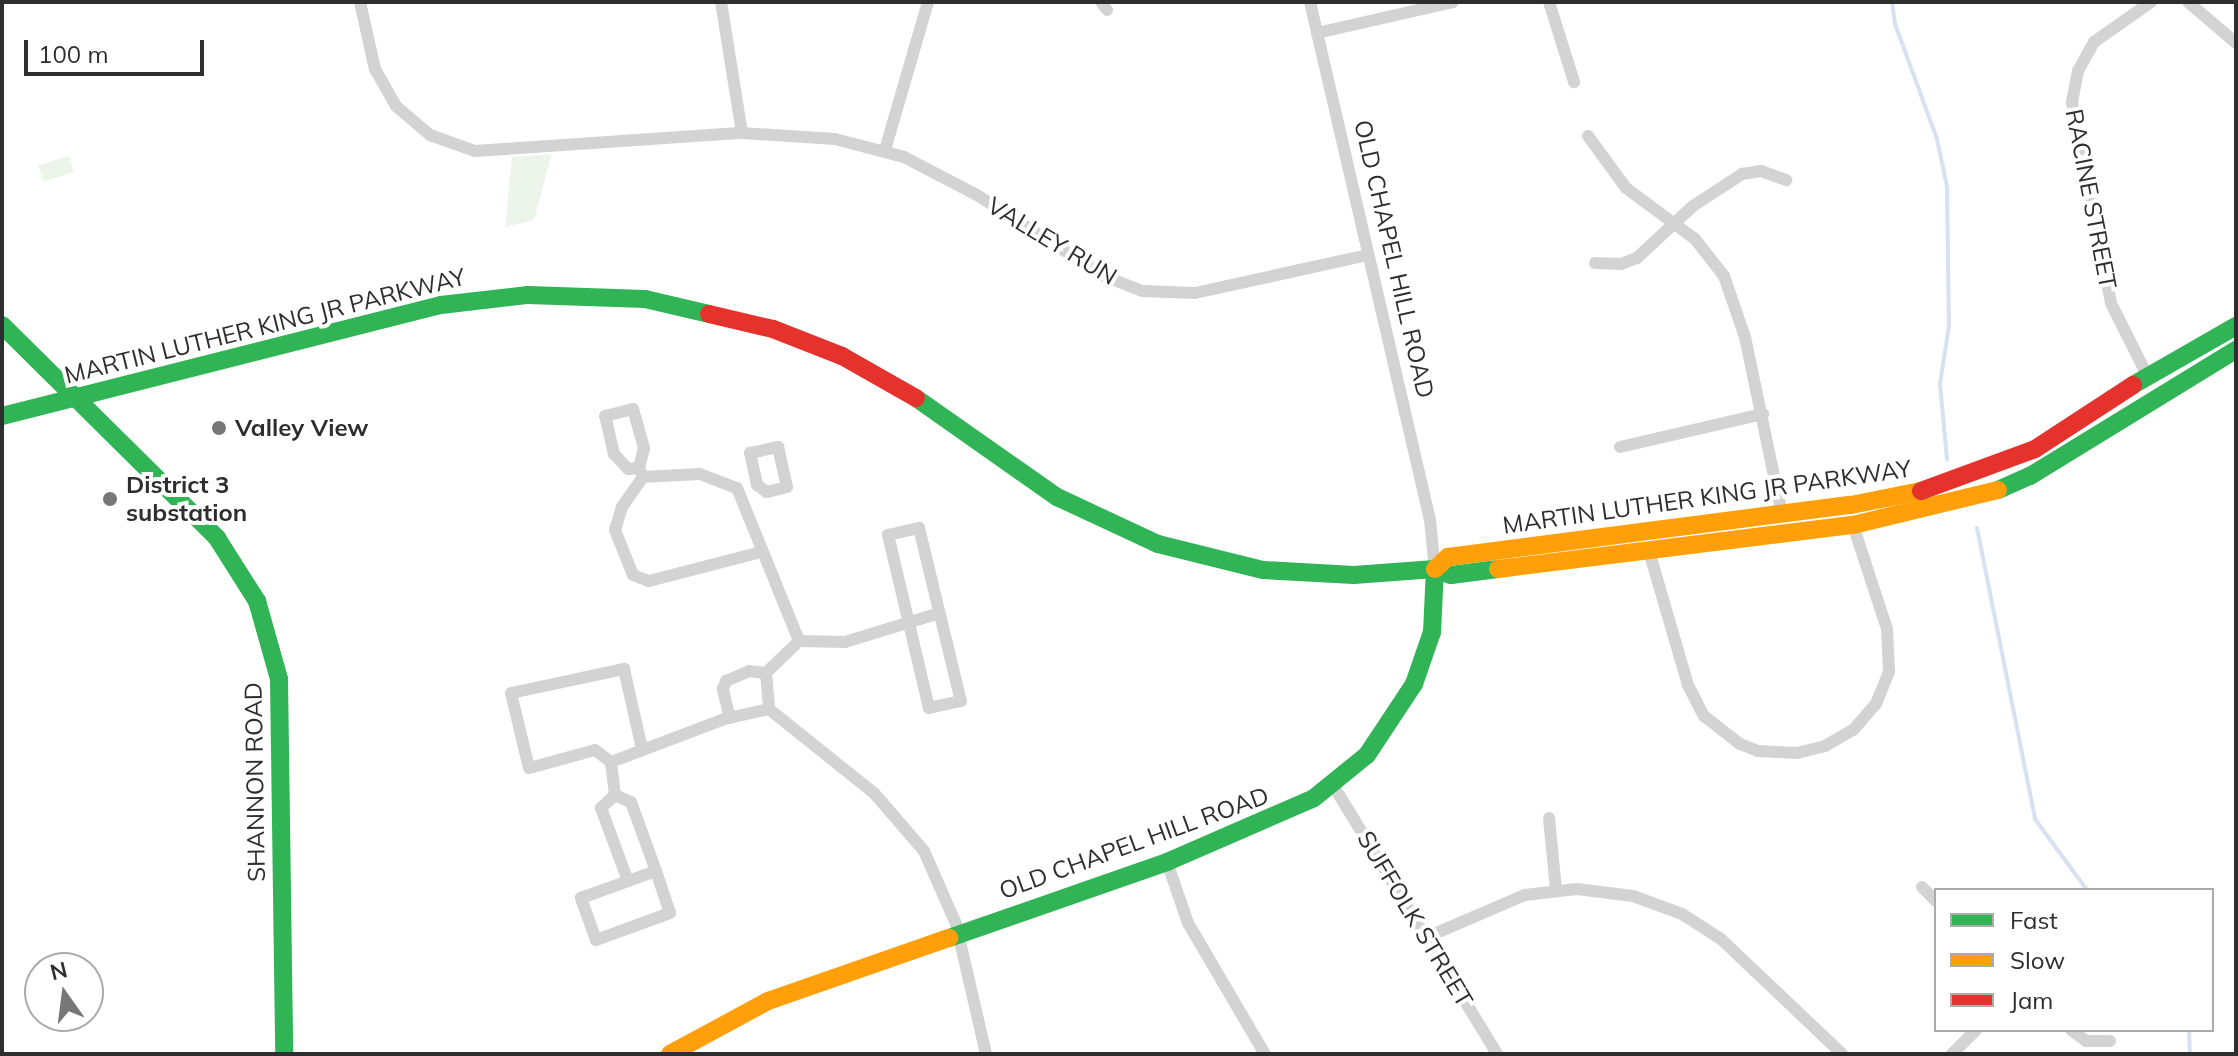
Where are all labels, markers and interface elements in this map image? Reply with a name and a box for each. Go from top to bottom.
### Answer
scale bar [28,24,208,74]
text: 100 m [38,39,109,69]
street label: RACINE STREET [2059,107,2123,291]
street label: OLD CHAPEL HILL ROAD [1348,117,1440,401]
street label: VALLEY RUN [982,191,1122,291]
street label: MARTIN LUTHER KING JR PARKWAY [62,262,468,390]
place label: Valley View [235,414,369,442]
marker: Valley View [210,419,228,437]
street label: MARTIN LUTHER KING JR PARKWAY [1501,454,1913,540]
place label: District 3 substation [126,471,247,527]
marker: District 3 substation [101,490,119,508]
street label: SHANNON ROAD [239,682,271,882]
street label: OLD CHAPEL HILL ROAD [995,781,1273,905]
street label: SUFFOLK STREET [1351,826,1479,1012]
legend [1934,888,2214,1032]
text: Fast [2010,905,2058,935]
text: Slow [2010,945,2065,975]
north arrow [24,952,104,1032]
text: N [47,955,70,986]
text: Jam [2010,985,2053,1015]

